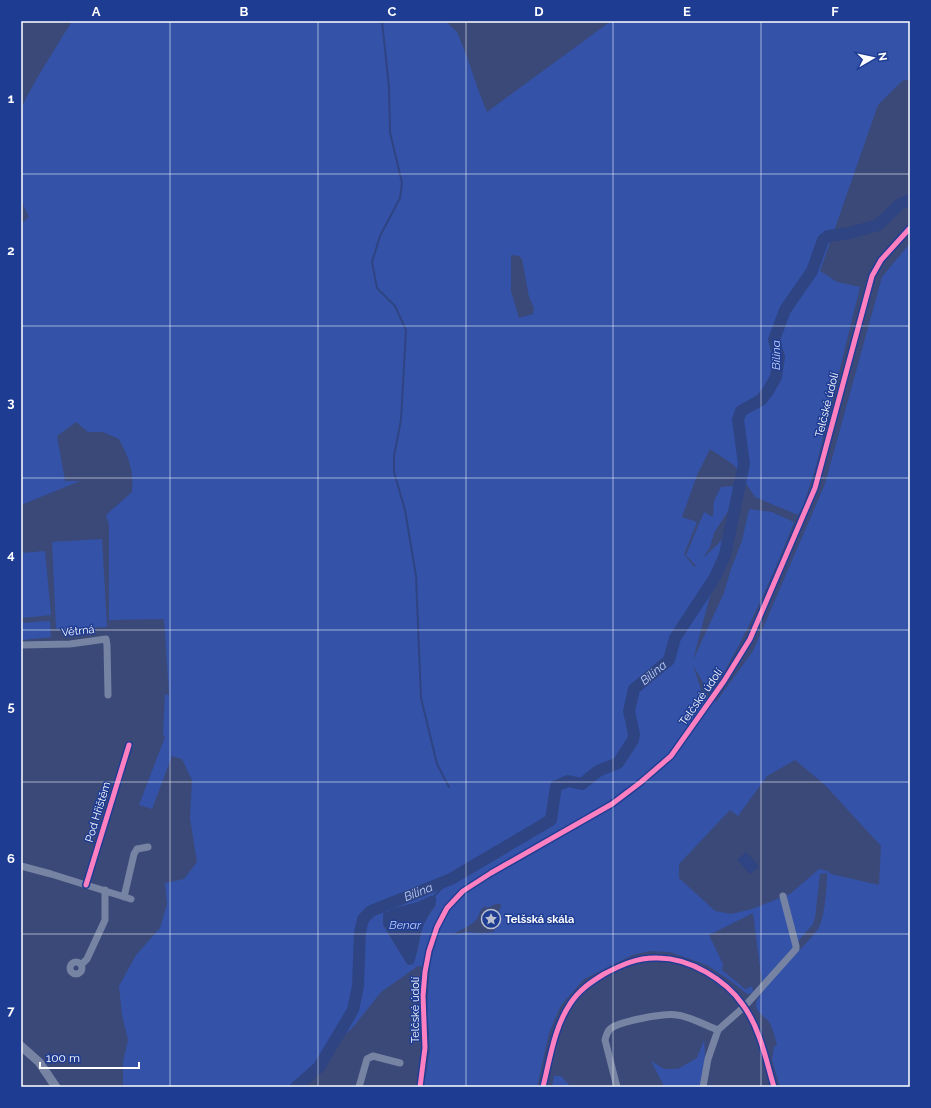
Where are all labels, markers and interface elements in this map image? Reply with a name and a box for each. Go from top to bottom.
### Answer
text: A [92,4,101,19]
text: B [240,4,249,19]
text: C [388,4,397,19]
text: D [534,4,544,19]
text: E [683,4,691,19]
text: F [831,4,839,19]
north arrow [853,38,893,78]
text: N [875,51,889,62]
text: 1 [8,91,15,106]
text: 2 [7,243,15,258]
water label: Bílina [769,340,783,370]
street label: Telčské údolí [813,371,841,439]
text: 3 [7,395,15,410]
text: 4 [7,547,15,562]
street label: Větrná [61,623,95,639]
water label: Bílina [637,658,669,688]
street label: Telčské údolí [677,666,726,728]
text: 5 [7,699,15,714]
street label: Pod Hřištěm [83,780,113,844]
text: 6 [7,851,15,866]
water label: Bílina [402,880,435,904]
place icon: Telšská skála [480,908,502,930]
place label: Telšská skála [505,913,574,926]
water label: Benar [389,918,422,932]
street label: Telčské údolí [409,976,422,1043]
text: 7 [7,1003,15,1018]
scale bar [40,1044,139,1070]
text: 100 m [46,1051,80,1065]

